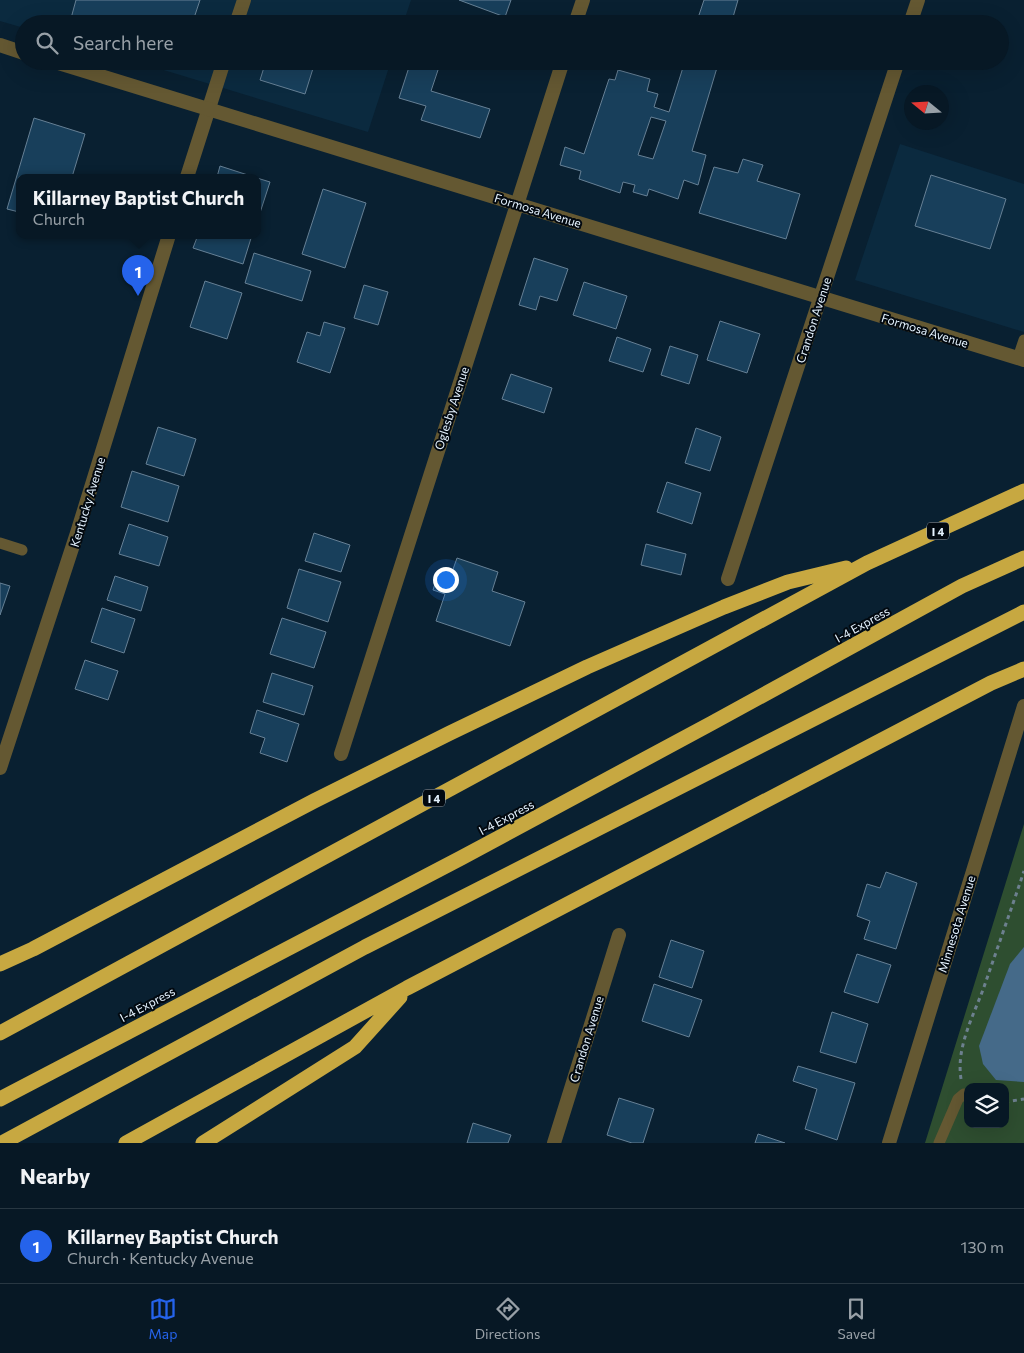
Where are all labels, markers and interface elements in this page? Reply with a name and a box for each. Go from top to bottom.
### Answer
search box [15,15,1009,70]
icon: search [33,29,61,57]
text: Search here [73,31,173,54]
north arrow [904,85,949,130]
popup [16,174,261,239]
text: Killarney Baptist Church [33,186,244,209]
street label: Formosa Avenue [493,190,583,230]
text: Church [33,209,85,228]
pin: 1 [122,255,154,296]
street label: Crandon Avenue [793,275,833,365]
street label: Formosa Avenue [880,310,970,350]
street label: Oglesby Avenue [431,365,471,451]
street label: Kentucky Avenue [67,455,107,549]
road number: I 4 [927,522,949,540]
your location [433,567,459,593]
street label: I-4 Express [832,603,892,645]
road number: I 4 [423,790,445,806]
street label: I-4 Express [476,797,536,837]
street label: Minnesota Avenue [935,874,977,974]
street label: I-4 Express [117,984,177,1024]
street label: Crandon Avenue [566,994,606,1084]
map controls [964,1083,1009,1128]
button: layers [964,1083,1009,1128]
text: Nearby [20,1163,90,1188]
text: Killarney Baptist Church [67,1225,279,1248]
text: 1 [32,1237,40,1256]
text: 130 m [961,1237,1004,1256]
text: Church · Kentucky Avenue [67,1248,254,1267]
tab: Map [149,1295,177,1342]
tab: Directions [475,1295,540,1342]
tab: Saved [838,1295,875,1342]

